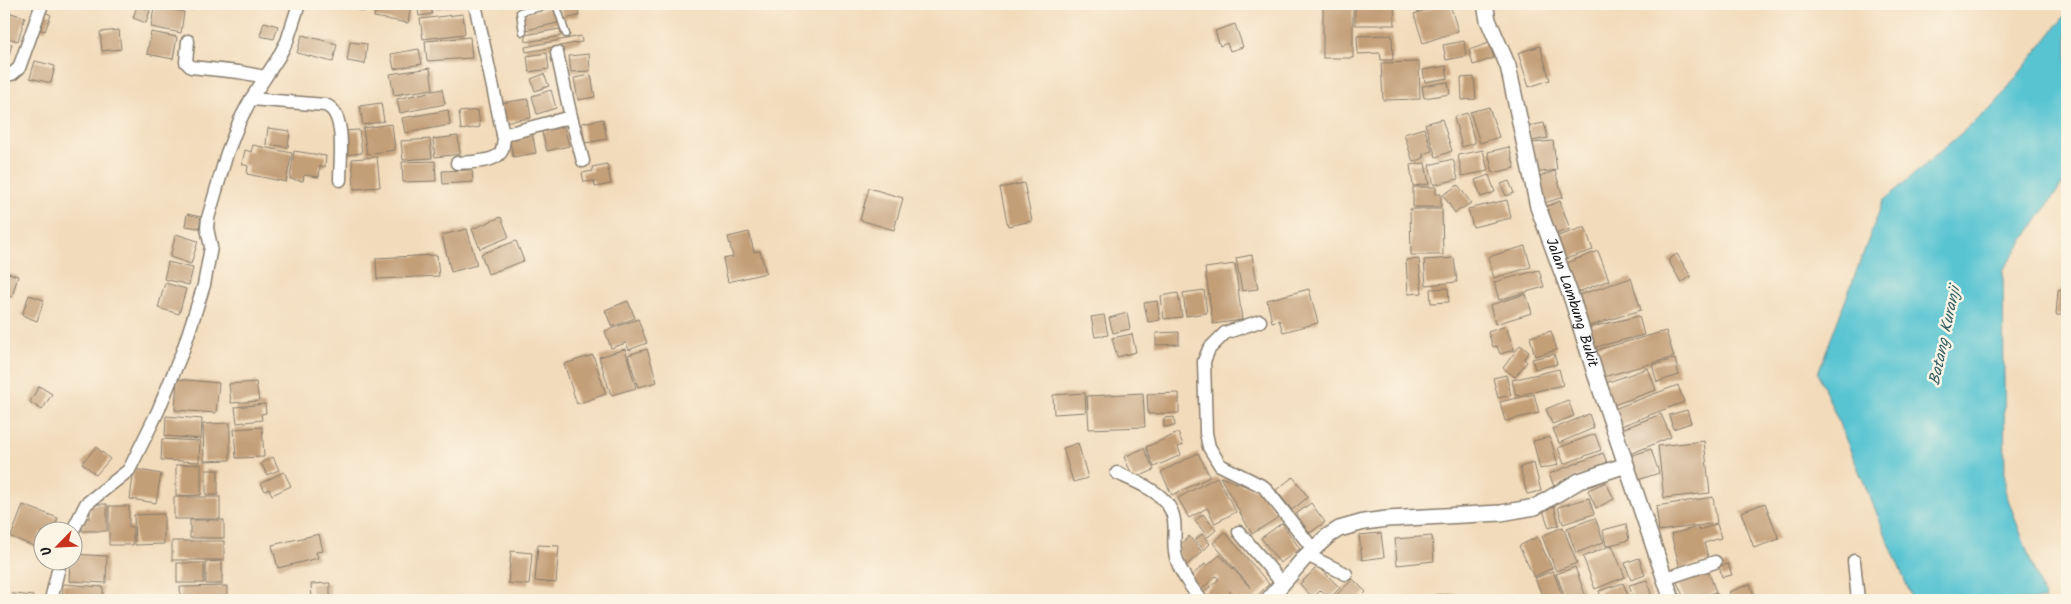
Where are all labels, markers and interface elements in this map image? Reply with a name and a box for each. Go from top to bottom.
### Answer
street label: Jalan Lambung Bukit [1538,234,1605,371]
water label: Batang Kuranji [1922,281,1968,388]
north arrow [32,522,82,572]
text: U [35,542,59,559]

